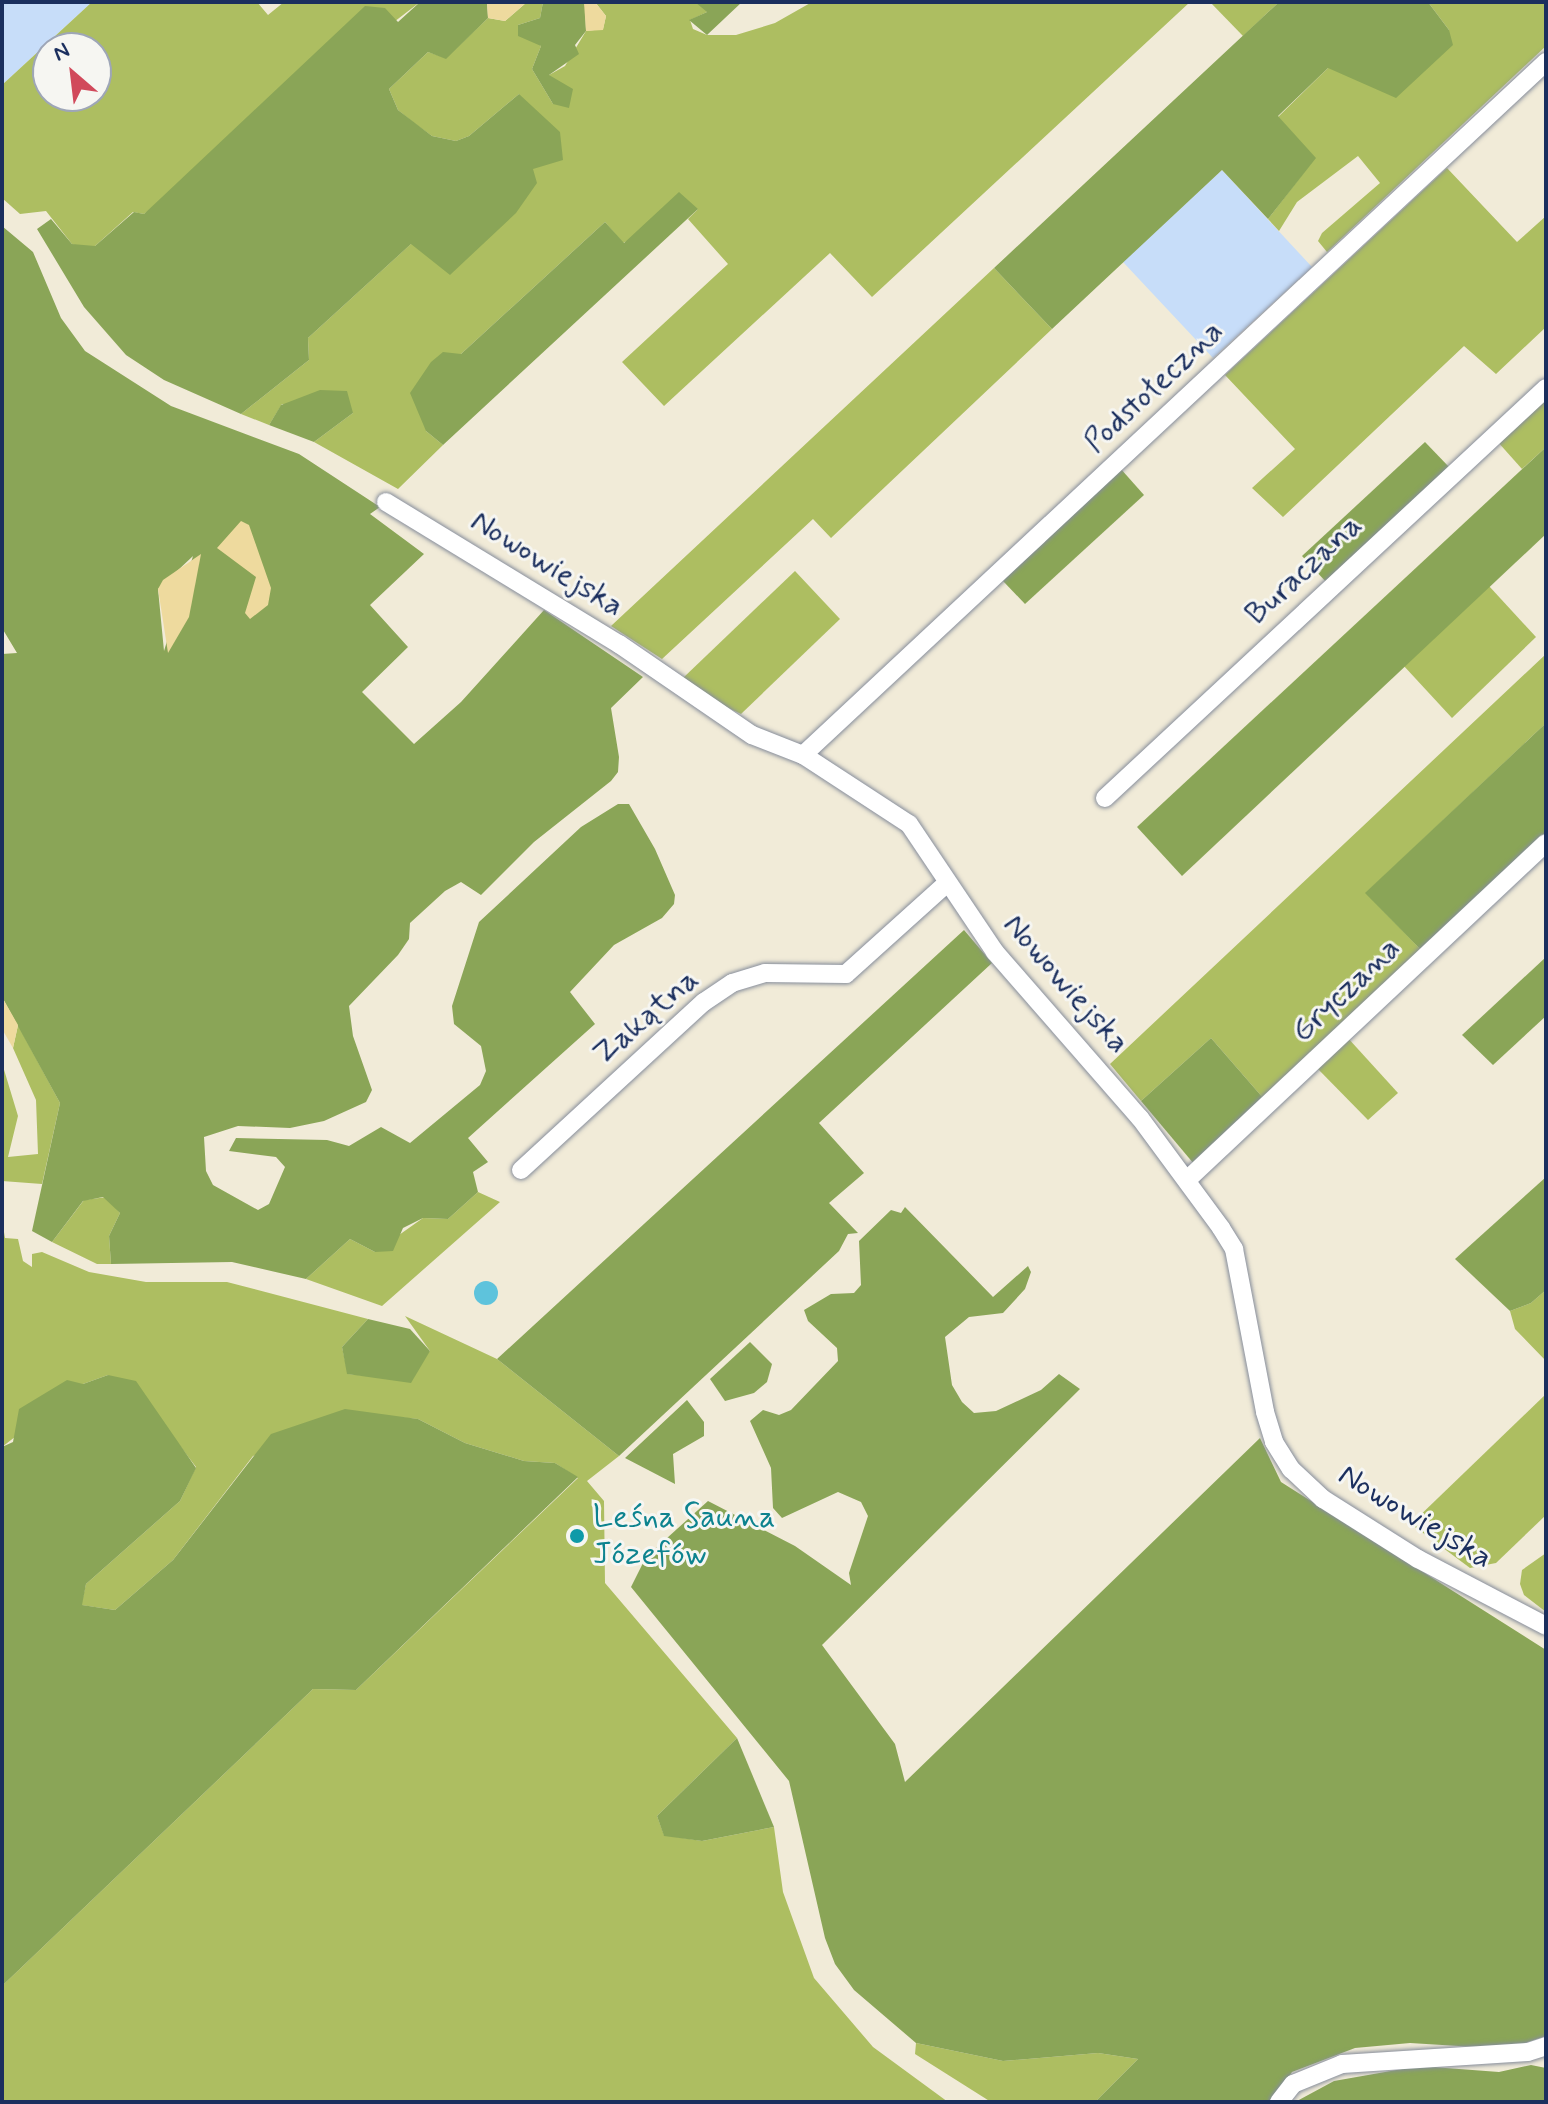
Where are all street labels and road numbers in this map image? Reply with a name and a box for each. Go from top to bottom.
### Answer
street label: Podstołeczna [1076,313,1232,461]
street label: Nowowiejska [463,502,631,626]
street label: Buraczana [1238,506,1370,634]
street label: Nowowiejska [995,906,1137,1062]
street label: Gryczana [1283,930,1409,1050]
street label: Zakątna [585,961,707,1073]
street label: Nowowiejska [1331,1456,1499,1578]

